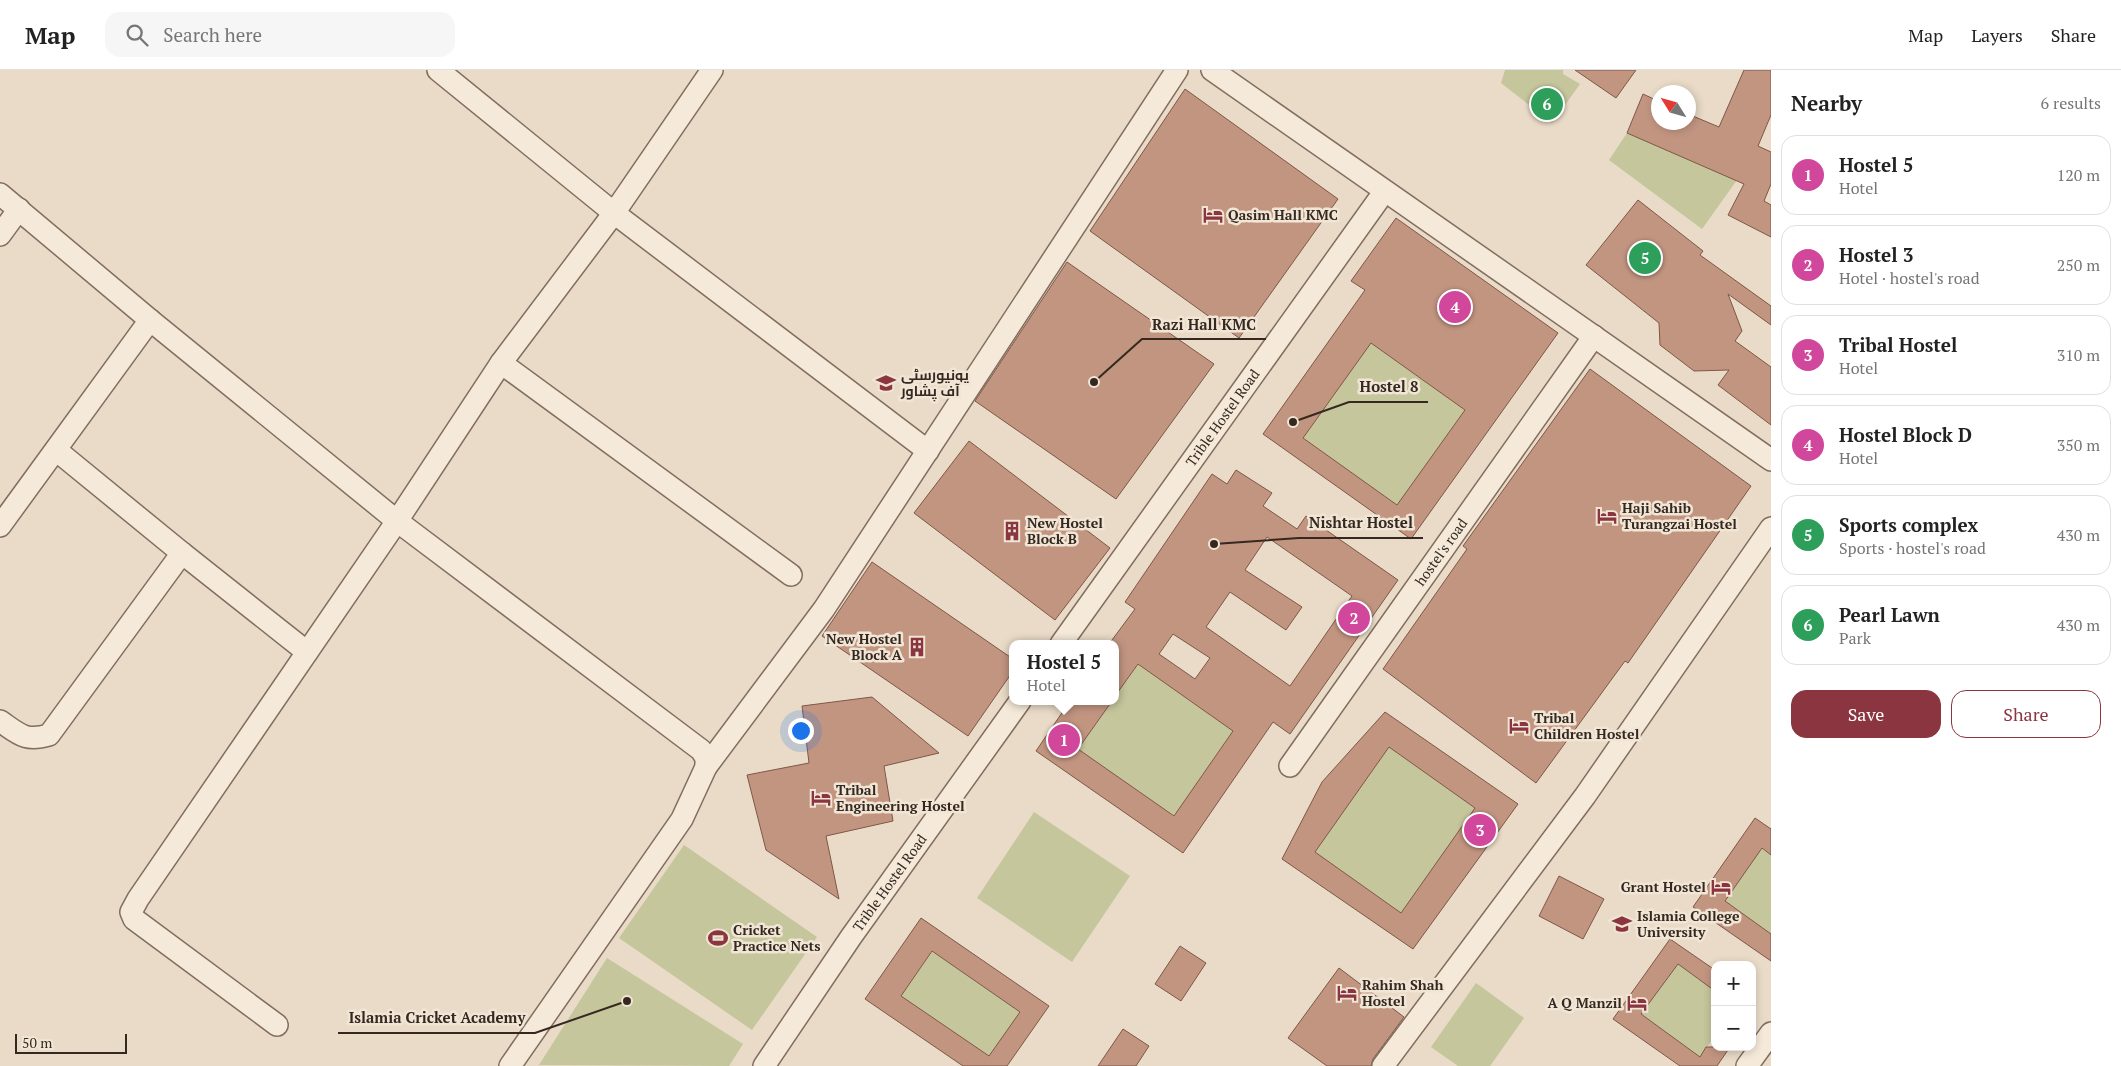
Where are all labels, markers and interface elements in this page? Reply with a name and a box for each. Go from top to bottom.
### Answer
search box [105,12,455,57]
text: Map [25,19,75,51]
icon: search [123,21,151,49]
text: Search here [163,22,262,47]
text: Map [1908,23,1943,47]
text: Layers [1971,23,2023,47]
text: Share [2051,23,2096,47]
pin: 6 [1531,85,1563,123]
north arrow [1651,85,1696,130]
text: Nearby [1791,89,1862,117]
text: 6 results [2041,92,2101,114]
text: Hostel 5 [1839,152,1913,177]
text: 1 [1803,164,1813,186]
text: 120 m [2057,164,2100,186]
text: Hotel [1839,177,1878,199]
hotel icon: Qasim Hall KMC [1202,204,1224,226]
place label: Qasim Hall KMC [1228,205,1338,224]
pin: 5 [1629,239,1661,277]
text: Hostel 3 [1839,242,1913,267]
text: 2 [1803,254,1813,276]
text: 250 m [2057,254,2100,276]
text: Hotel · hostel's road [1839,267,1980,289]
pin: 4 [1439,288,1471,326]
callout: Razi Hall KMC [1142,309,1266,339]
text: Razi Hall KMC [1152,314,1256,334]
text: Tribal Hostel [1839,332,1957,357]
text: 3 [1803,344,1813,366]
text: 310 m [2057,344,2100,366]
text: Hotel [1839,357,1878,379]
place label: یونیورسٹی آف پشاور [900,365,969,402]
street label: Trible Hostel Road [1181,365,1264,470]
school or university icon: یونیورسٹی آف پشاور [875,372,897,394]
callout: Hostel 8 [1349,372,1428,402]
text: Hostel 8 [1360,376,1418,396]
text: Hostel Block D [1839,422,1972,447]
text: 4 [1803,434,1813,456]
text: 350 m [2057,434,2100,456]
text: Hotel [1839,447,1878,469]
place label: Haji Sahib Turangzai Hostel [1622,498,1737,533]
hotel icon: Haji Sahib Turangzai Hostel [1596,505,1618,527]
callout: Nishtar Hostel [1299,508,1423,538]
text: Nishtar Hostel [1309,512,1413,532]
text: Sports complex [1839,512,1978,537]
place label: New Hostel Block B [1027,513,1103,548]
street label: hostel's road [1410,514,1471,589]
building icon: New Hostel Block B [1001,520,1023,542]
text: 5 [1803,524,1813,546]
text: 430 m [2057,524,2100,546]
text: Sports · hostel's road [1839,537,1986,559]
pin: 2 [1338,599,1370,637]
text: Pearl Lawn [1839,602,1940,627]
text: 6 [1803,614,1813,636]
text: 430 m [2057,614,2100,636]
text: Park [1839,627,1871,649]
place label: New Hostel Block A [826,629,903,664]
building icon: New Hostel Block A [906,636,928,658]
popup [1009,640,1119,705]
text: Hostel 5 [1027,649,1101,674]
text: Hotel [1027,674,1066,696]
button: Save [1791,690,1941,738]
button: Share [1951,690,2101,738]
place label: Tribal Children Hostel [1534,708,1640,743]
hotel icon: Tribal Children Hostel [1508,715,1530,737]
your location [788,718,814,744]
pin: 1 [1048,721,1080,759]
place label: Tribal Engineering Hostel [836,780,965,815]
hotel icon: Tribal Engineering Hostel [810,787,832,809]
pin: 3 [1464,811,1496,849]
street label: Trible Hostel Road [848,830,931,935]
hotel icon: Grant Hostel [1710,876,1732,898]
place label: Grant Hostel [1621,877,1706,896]
place label: Islamia College University [1637,906,1740,941]
school or university icon: Islamia College University [1611,913,1633,935]
place label: Cricket Practice Nets [733,920,820,955]
sports icon: Cricket Practice Nets [707,927,729,949]
map controls [1711,961,1756,1051]
button: + [1711,961,1756,1006]
place label: Rahim Shah Hostel [1362,975,1443,1010]
hotel icon: Rahim Shah Hostel [1336,982,1358,1004]
hotel icon: A Q Manzil [1626,992,1648,1014]
place label: A Q Manzil [1547,993,1622,1012]
callout: Islamia Cricket Academy [338,1003,535,1033]
button: − [1711,1006,1756,1051]
text: Islamia Cricket Academy [349,1007,526,1027]
scale bar [15,1031,128,1054]
text: 50 m [22,1033,52,1052]

